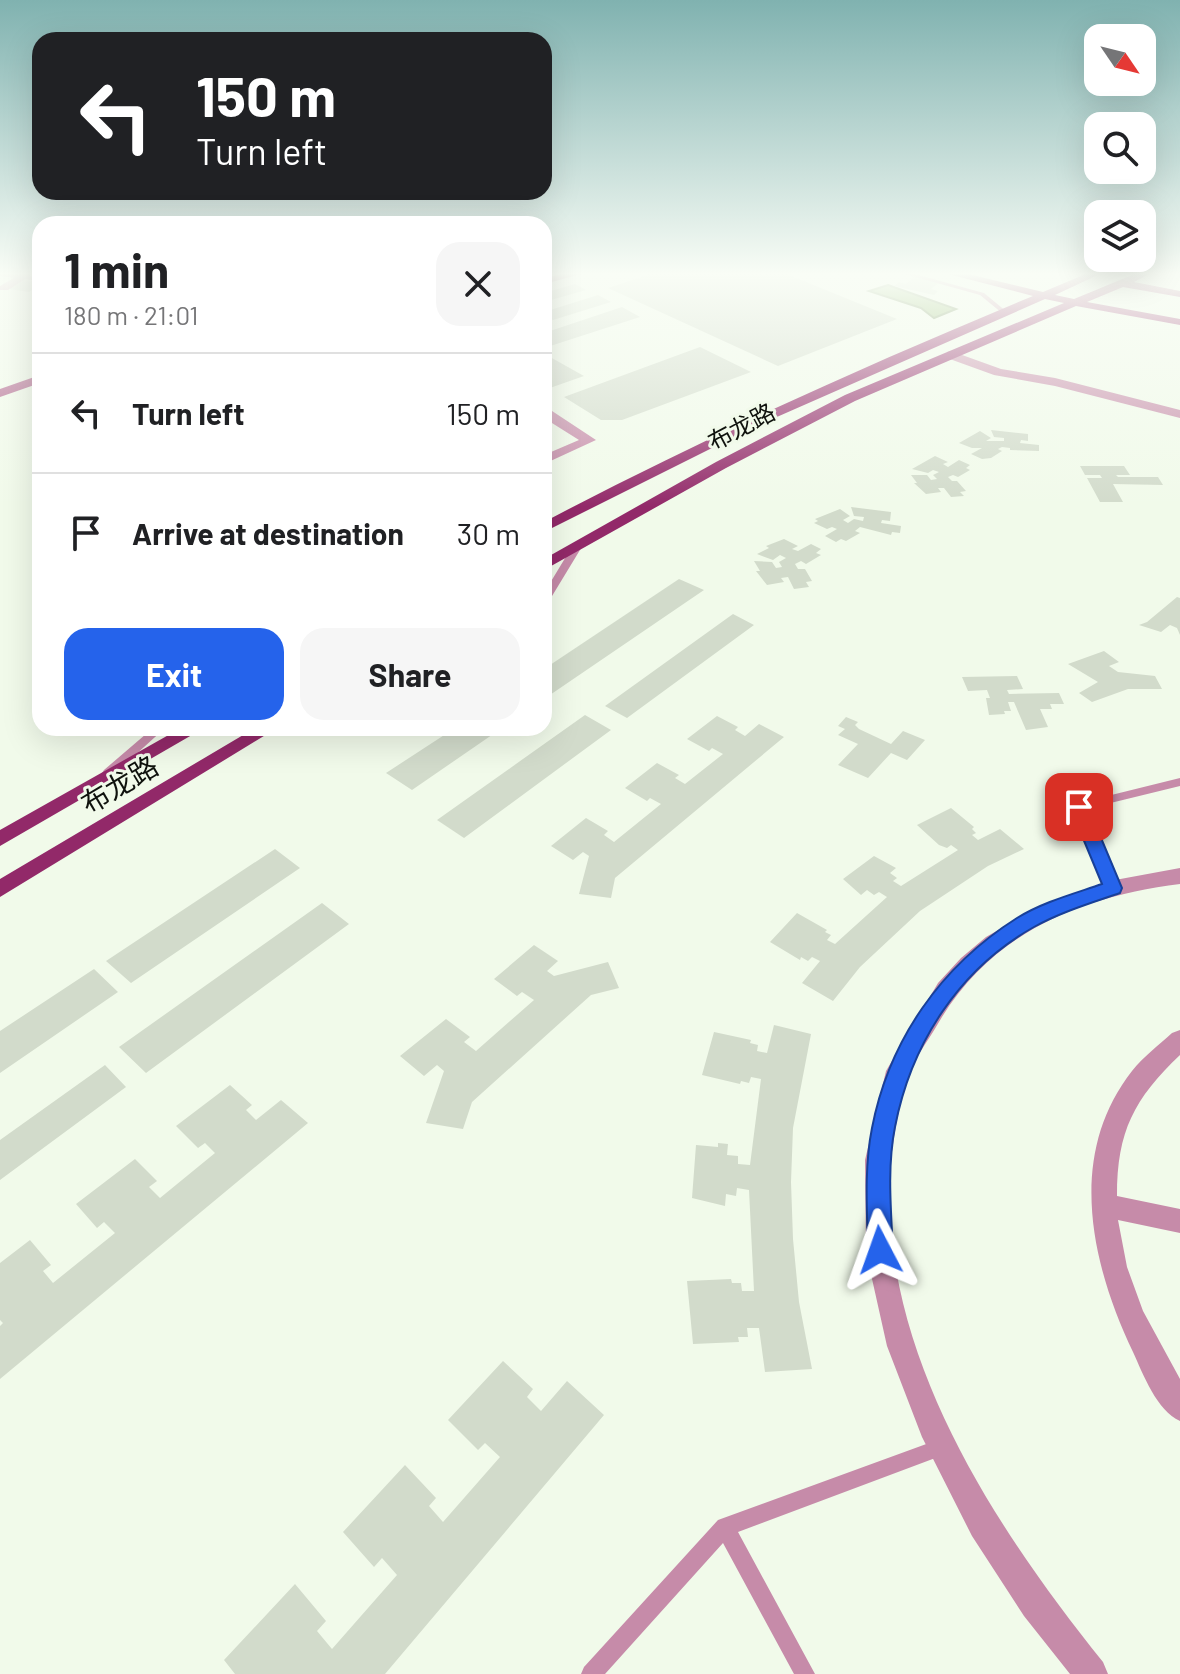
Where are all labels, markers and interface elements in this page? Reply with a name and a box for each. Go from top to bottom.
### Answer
north arrow [1084,24,1156,96]
map controls [1084,24,1156,272]
text: 150 m [196,61,336,128]
icon: left [64,64,168,168]
button: search [1084,112,1156,184]
text: Turn left [196,129,327,172]
button: layers [1084,200,1156,272]
text: 1 min [64,240,169,298]
button: close [436,242,520,326]
text: 180 m · 21:01 [64,299,198,330]
icon: left [64,391,108,435]
text: Turn left [132,395,245,431]
text: 150 m [446,395,520,431]
street label: 布龙路 [702,396,780,456]
icon: arrive [64,511,108,555]
text: Arrive at destination [132,515,404,551]
text: 30 m [457,515,520,551]
button: Exit [64,628,284,720]
button: Share [300,628,520,720]
street label: 布龙路 [74,748,164,820]
pin [1045,773,1113,841]
icon: arrive [1057,785,1101,829]
position arrow [838,1208,922,1292]

